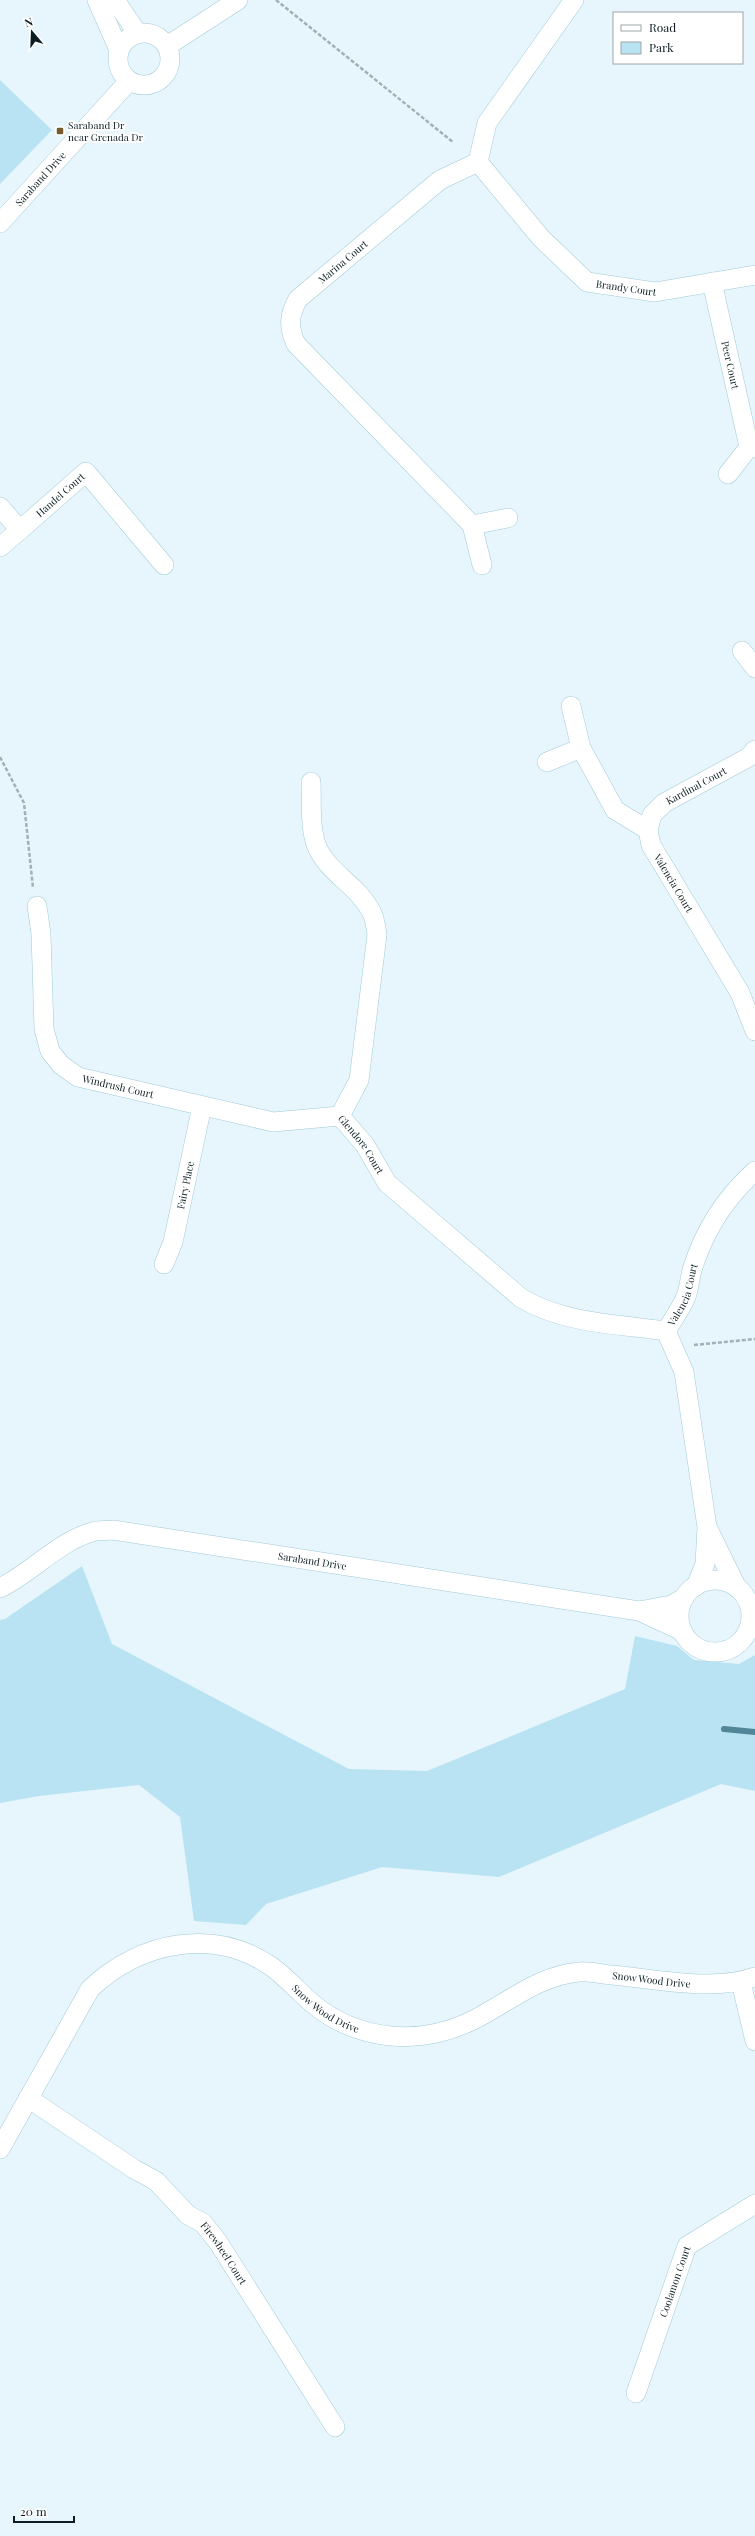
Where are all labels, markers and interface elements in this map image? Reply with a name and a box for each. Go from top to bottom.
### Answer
north arrow [12,12,52,52]
legend [613,12,743,64]
text: N [22,14,35,30]
text: Road [649,19,676,35]
text: Park [649,39,674,55]
place label: Saraband Dr near Grenada Dr [68,118,143,144]
marker: Saraband Dr near Grenada Dr [55,126,65,136]
street label: Saraband Drive [12,148,69,209]
street label: Marina Court [315,236,371,286]
street label: Brandy Court [595,276,658,299]
street label: Peer Court [718,340,743,391]
street label: Handel Court [33,469,88,520]
street label: Kardinal Court [663,763,729,808]
street label: Valencia Court [650,850,697,915]
street label: Windrush Court [80,1071,156,1101]
street label: Glendore Court [335,1112,387,1177]
street label: Fairy Place [173,1160,197,1210]
street label: Valencia Court [664,1261,701,1329]
street label: Saraband Drive [277,1549,348,1573]
street label: Snow Wood Drive [612,1968,691,1991]
street label: Snow Wood Drive [289,1981,361,2036]
street label: Firewheel Court [198,2219,250,2287]
street label: Coolamon Court [656,2244,694,2319]
scale bar [14,2498,74,2524]
text: 20 m [20,2503,47,2519]

